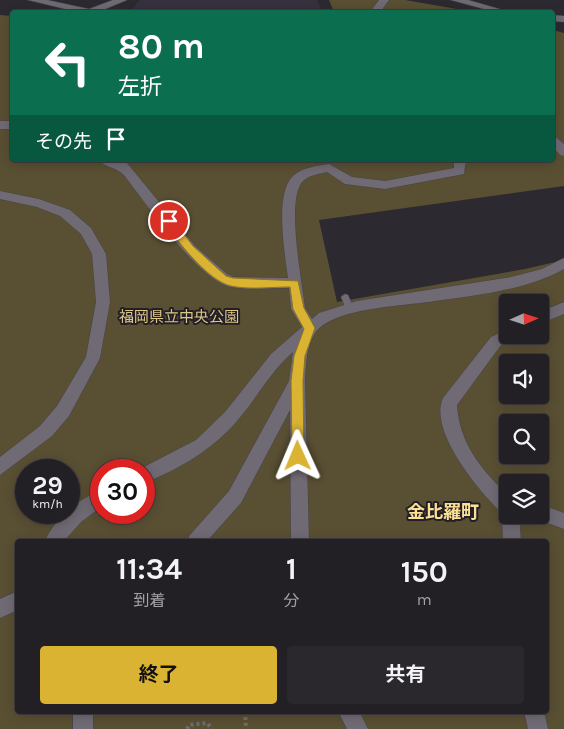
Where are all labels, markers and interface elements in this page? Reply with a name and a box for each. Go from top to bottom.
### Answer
text: 80 m [118,26,205,67]
icon: left [35,30,100,95]
text: 左折 [118,74,162,100]
icon: arrive [102,125,130,153]
text: その先 [35,131,92,153]
pin [148,200,190,242]
icon: arrive [155,207,183,235]
north arrow [499,294,549,344]
map controls [499,294,549,524]
park label: 福岡県立中央公園 [119,308,239,326]
button: sound [499,354,549,404]
button: search [499,414,549,464]
position arrow [271,429,323,481]
speed limit sign: 30 [90,459,155,524]
text: 29 [32,471,63,500]
button: layers [499,474,549,524]
text: km/h [32,497,63,511]
district label: 金比羅町 [407,501,479,523]
text: 11:34 [116,551,182,587]
text: 1 [286,551,297,587]
text: 150 [401,554,448,590]
text: m [417,590,432,609]
text: 到着 [133,591,165,610]
text: 分 [283,591,299,610]
button: 終了 [40,646,277,704]
button: 共有 [287,646,524,704]

